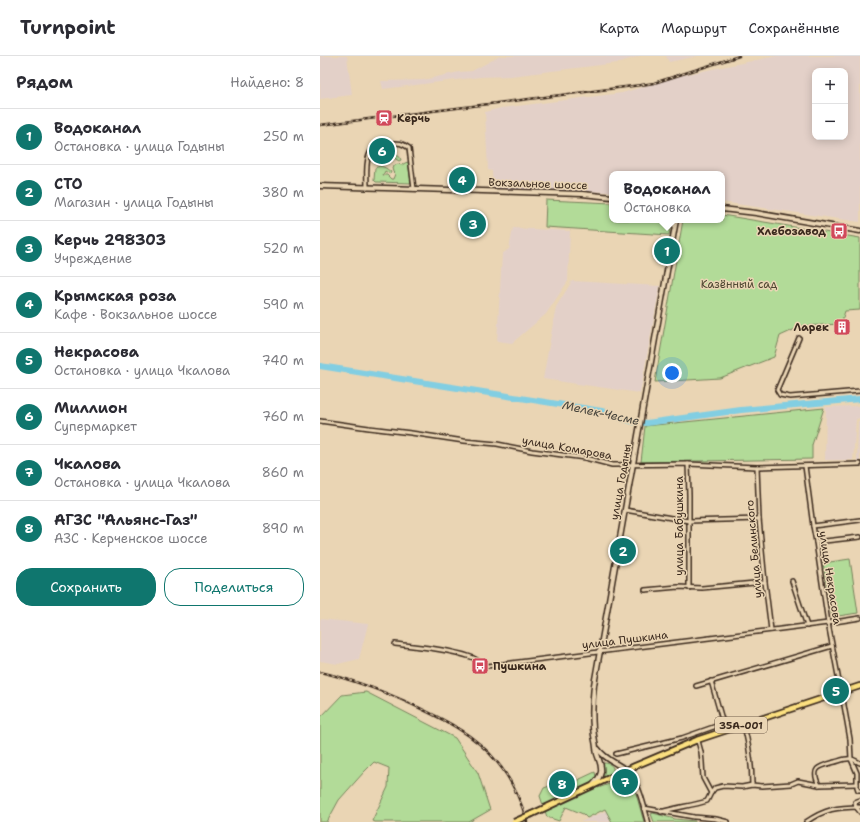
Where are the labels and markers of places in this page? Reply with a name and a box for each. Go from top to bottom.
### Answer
station icon: Керчь [374,108,394,128]
place label: Керчь [397,111,430,126]
pin: 6 [369,136,395,166]
pin: 4 [449,165,475,195]
pin: 3 [460,209,486,239]
bus stop icon: Хлебозавод [829,221,849,241]
place label: Хлебозавод [757,224,826,239]
pin: 1 [654,236,680,266]
building icon: Ларек [832,317,852,337]
place label: Ларек [794,320,829,335]
pin: 2 [610,536,636,566]
bus stop icon: Пушкина [470,656,490,676]
place label: Пушкина [493,659,547,674]
pin: 5 [823,676,849,706]
pin: 7 [612,767,638,797]
pin: 8 [549,769,575,799]

